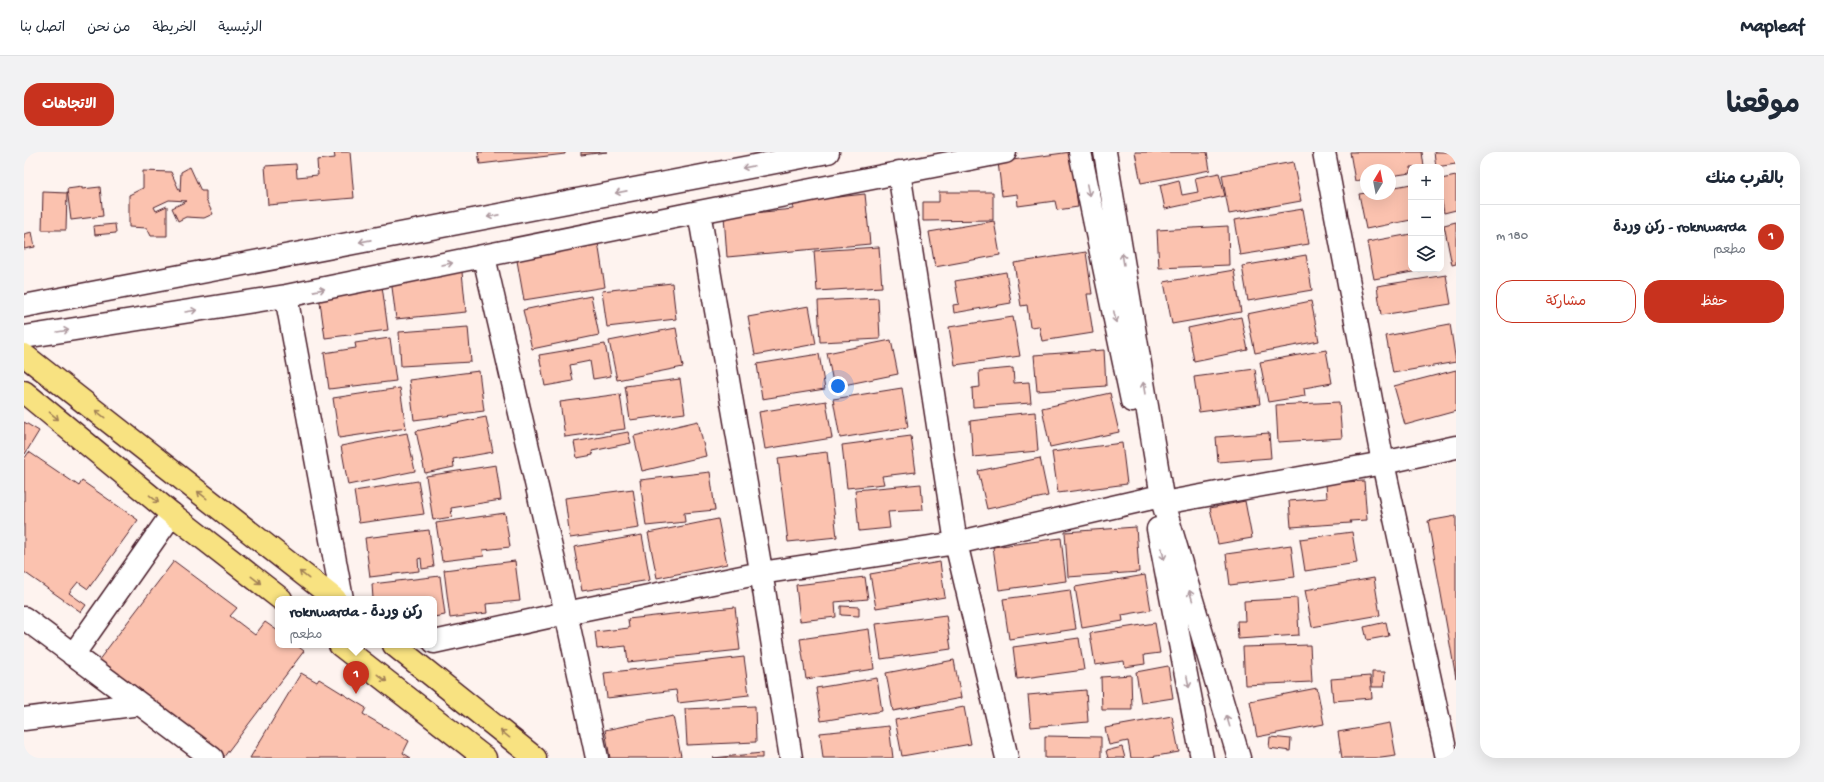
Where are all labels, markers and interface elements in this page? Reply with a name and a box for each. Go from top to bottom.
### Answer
text: Mapleaf [1741,16,1804,39]
text: اتصل بنا [20,20,65,37]
text: من نحن [87,20,131,37]
text: الخريطة [153,20,196,37]
text: الرئيسية [218,20,262,37]
button: الاتجاهات [24,83,114,126]
text: موقعنا [1726,90,1800,123]
one-way arrow [742,164,755,172]
north arrow [1360,164,1396,200]
map controls [1408,164,1444,272]
button: + [1408,164,1444,200]
text: بالقرب منك [1705,170,1784,190]
one-way arrow [1084,183,1092,196]
one-way arrow [615,188,628,196]
button: − [1408,200,1444,236]
one-way arrow [487,213,500,221]
text: roknwarda - ركن وردة [1613,219,1746,237]
text: 180 m [1496,229,1528,244]
text: 1 [1768,229,1774,244]
button: layers [1408,236,1444,272]
one-way arrow [359,237,372,245]
text: مطعم [1713,243,1746,258]
one-way arrow [1119,253,1127,266]
one-way arrow [440,260,453,268]
button: مشاركة [1496,280,1636,323]
button: حفظ [1644,280,1784,323]
one-way arrow [312,285,325,293]
one-way arrow [184,307,197,315]
one-way arrow [1111,311,1119,324]
one-way arrow [56,327,69,335]
your location [828,376,848,396]
one-way arrow [1140,382,1148,395]
one-way arrow [94,410,105,419]
one-way arrow [49,412,59,421]
one-way arrow [196,490,207,499]
one-way arrow [149,495,160,504]
one-way arrow [1160,548,1168,561]
one-way arrow [298,571,309,579]
one-way arrow [251,575,262,584]
one-way arrow [1187,590,1194,603]
popup [275,596,437,648]
text: roknwarda - ركن وردة [289,604,423,622]
text: مطعم [289,628,322,643]
pin: 1 [343,661,369,694]
one-way arrow [377,673,388,682]
one-way arrow [1184,675,1192,688]
one-way arrow [1224,714,1231,727]
one-way arrow [499,729,510,738]

